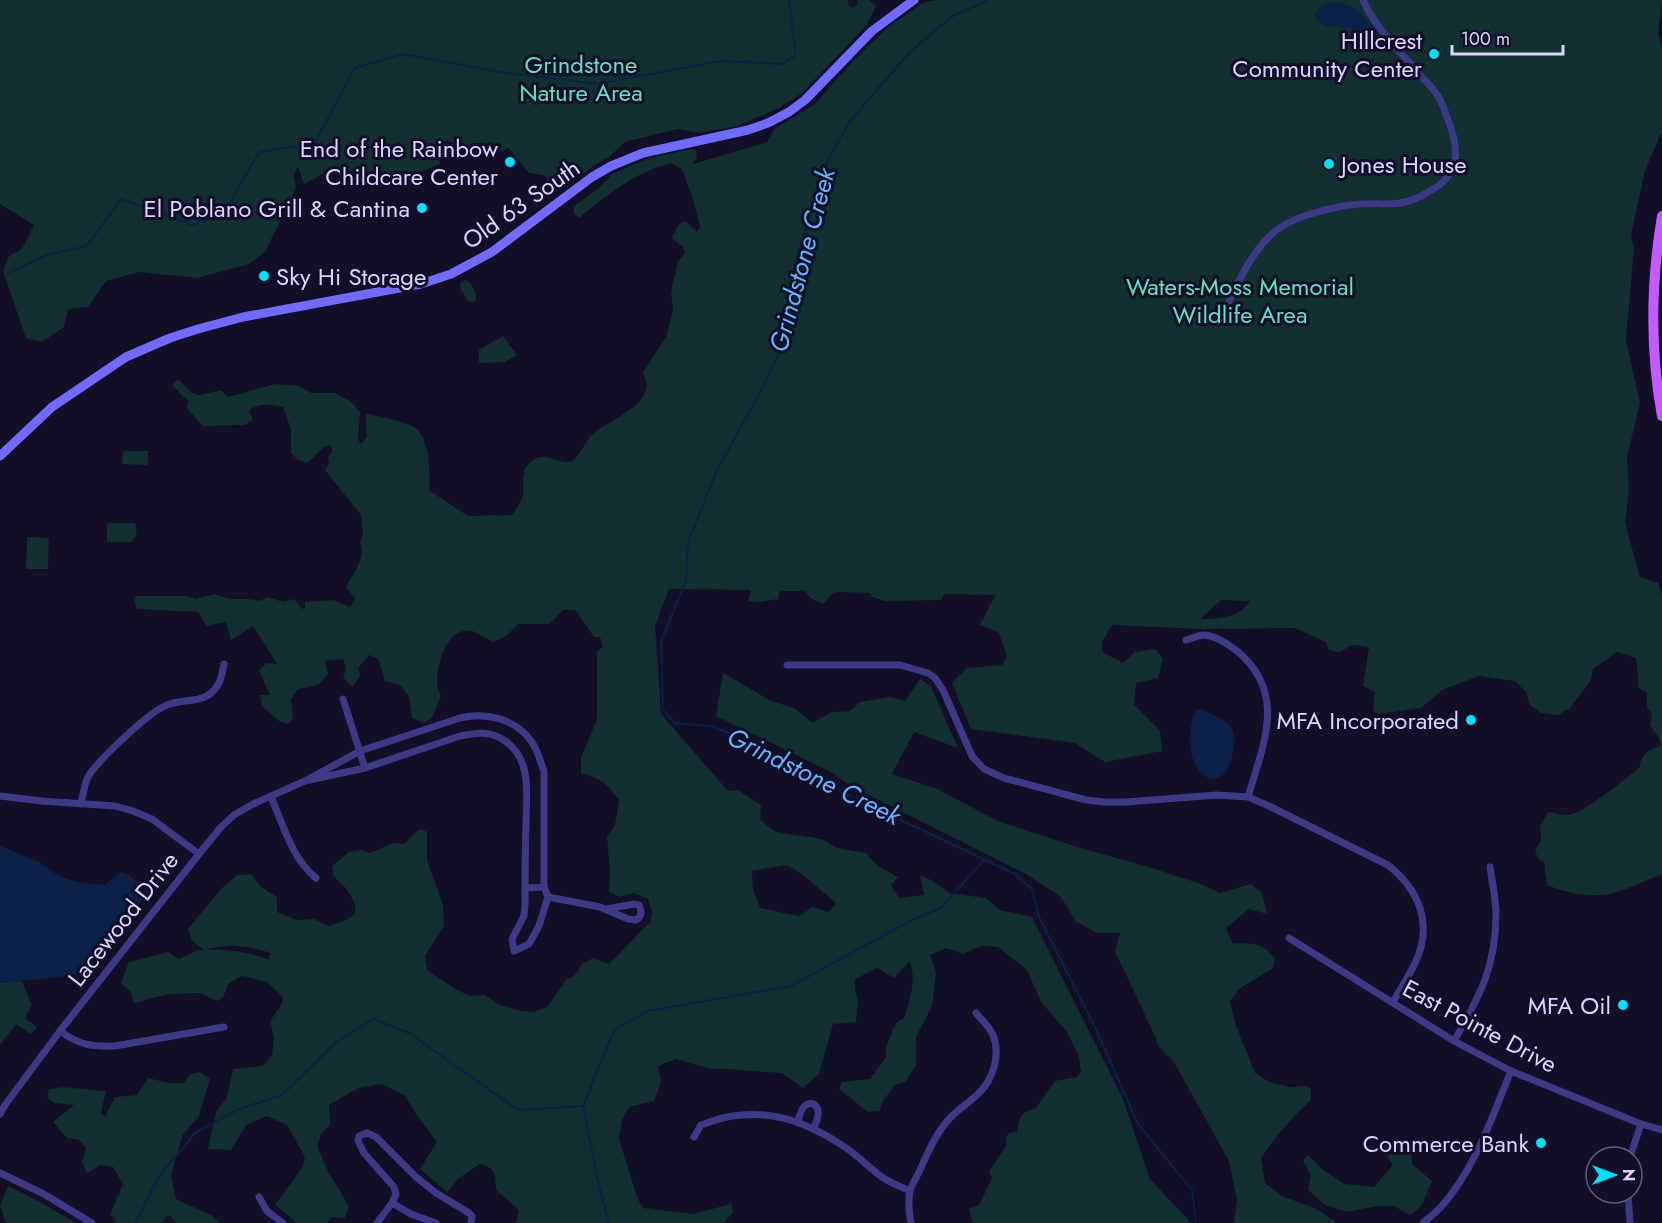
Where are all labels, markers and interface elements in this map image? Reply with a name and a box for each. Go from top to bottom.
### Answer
scale bar [1452,18,1563,56]
place label: HIllcrest Community Center [1232,23,1423,86]
text: 100 m [1461,26,1510,52]
park label: Grindstone Nature Area [519,47,643,110]
marker: HIllcrest Community Center [1427,47,1441,61]
place label: End of the Rainbow Childcare Center [300,131,499,194]
place label: Jones House [1338,147,1467,182]
street label: Old 63 South [455,150,587,258]
marker: End of the Rainbow Childcare Center [503,155,517,169]
marker: Jones House [1322,157,1336,171]
water label: Grindstone Creek [759,162,845,356]
place label: El Poblano Grill & Cantina [143,191,410,226]
marker: El Poblano Grill & Cantina [415,201,429,215]
place label: Sky Hi Storage [276,259,426,294]
marker: Sky Hi Storage [257,269,271,283]
park label: Waters-Moss Memorial Wildlife Area [1126,269,1354,332]
place label: MFA Incorporated [1277,703,1459,738]
marker: MFA Incorporated [1464,713,1478,727]
water label: Grindstone Creek [721,717,909,835]
street label: Lacewood Drive [59,844,187,994]
street label: East Pointe Drive [1397,971,1563,1081]
place label: MFA Oil [1527,988,1611,1023]
marker: MFA Oil [1616,998,1630,1012]
place label: Commerce Bank [1363,1126,1529,1161]
marker: Commerce Bank [1534,1136,1548,1150]
north arrow [1584,1145,1644,1205]
text: N [1617,1169,1640,1181]

